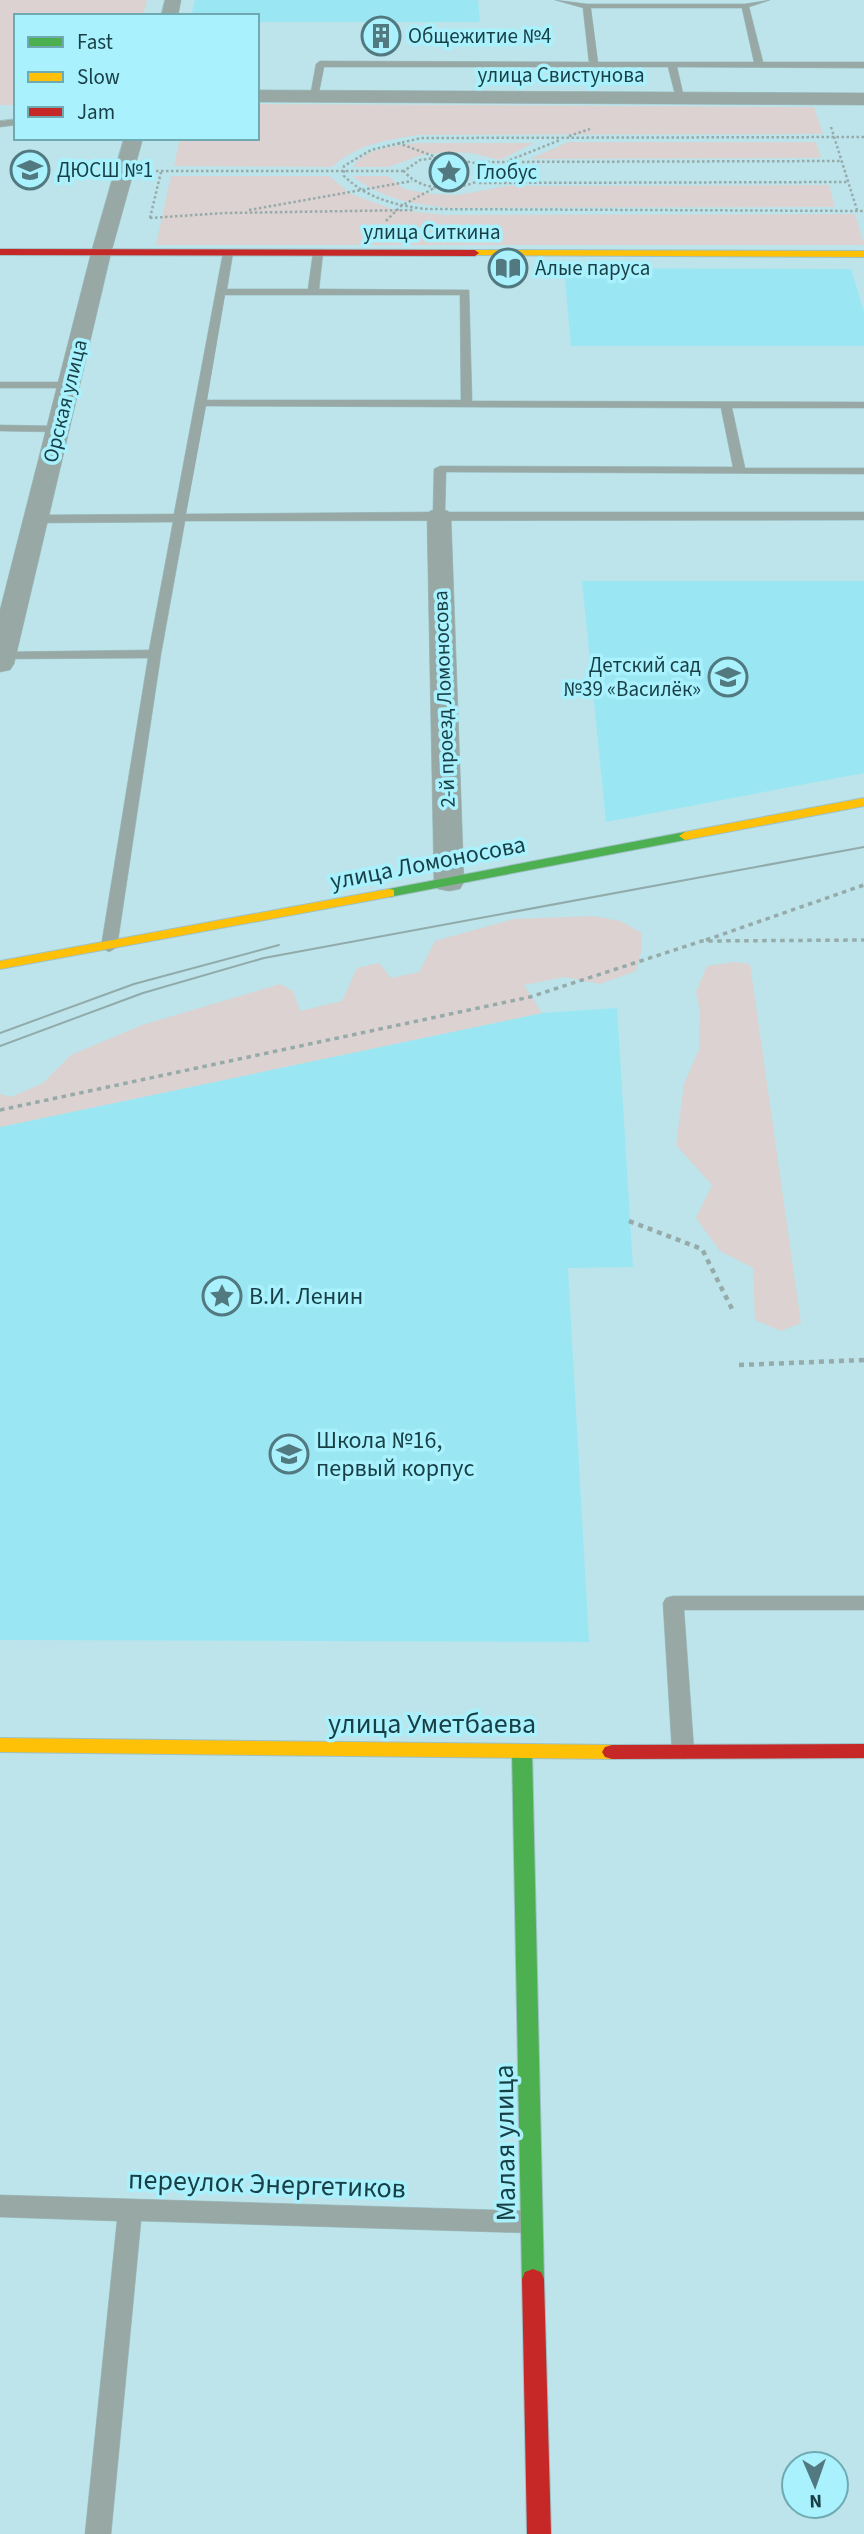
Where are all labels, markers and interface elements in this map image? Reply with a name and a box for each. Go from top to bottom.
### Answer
legend [14,14,259,140]
building icon: Общежитие №4 [360,15,402,57]
place label: Общежитие №4 [408,21,551,51]
text: Fast [77,27,113,57]
street label: улица Свистунова [477,60,645,90]
text: Slow [77,62,120,92]
text: Jam [77,97,115,127]
school or university icon: ДЮСШ №1 [9,149,51,191]
place icon: Глобус [428,151,470,193]
place label: ДЮСШ №1 [57,155,153,185]
place label: Глобус [476,157,538,187]
street label: улица Ситкина [363,217,501,247]
library icon: Алые паруса [487,247,529,289]
place label: Алые паруса [535,253,650,283]
street label: Орская улица [35,336,95,466]
street label: 2-й проезд Ломоносова [425,590,463,808]
place label: Детский сад №39 «Василёк» [563,650,701,704]
school or university icon: Детский сад №39 «Василёк» [707,656,749,698]
street label: улица Ломоносова [327,827,529,899]
place icon: В.И. Ленин [201,1275,243,1317]
place label: В.И. Ленин [249,1279,363,1314]
place label: Школа №16, первый корпус [316,1423,474,1486]
school or university icon: Школа №16, первый корпус [268,1433,310,1475]
street label: улица Уметбаева [328,1704,536,1744]
street label: Малая улица [484,2064,526,2222]
street label: переулок Энергетиков [127,2159,407,2209]
north arrow [780,2450,850,2520]
text: N [809,2487,822,2514]

